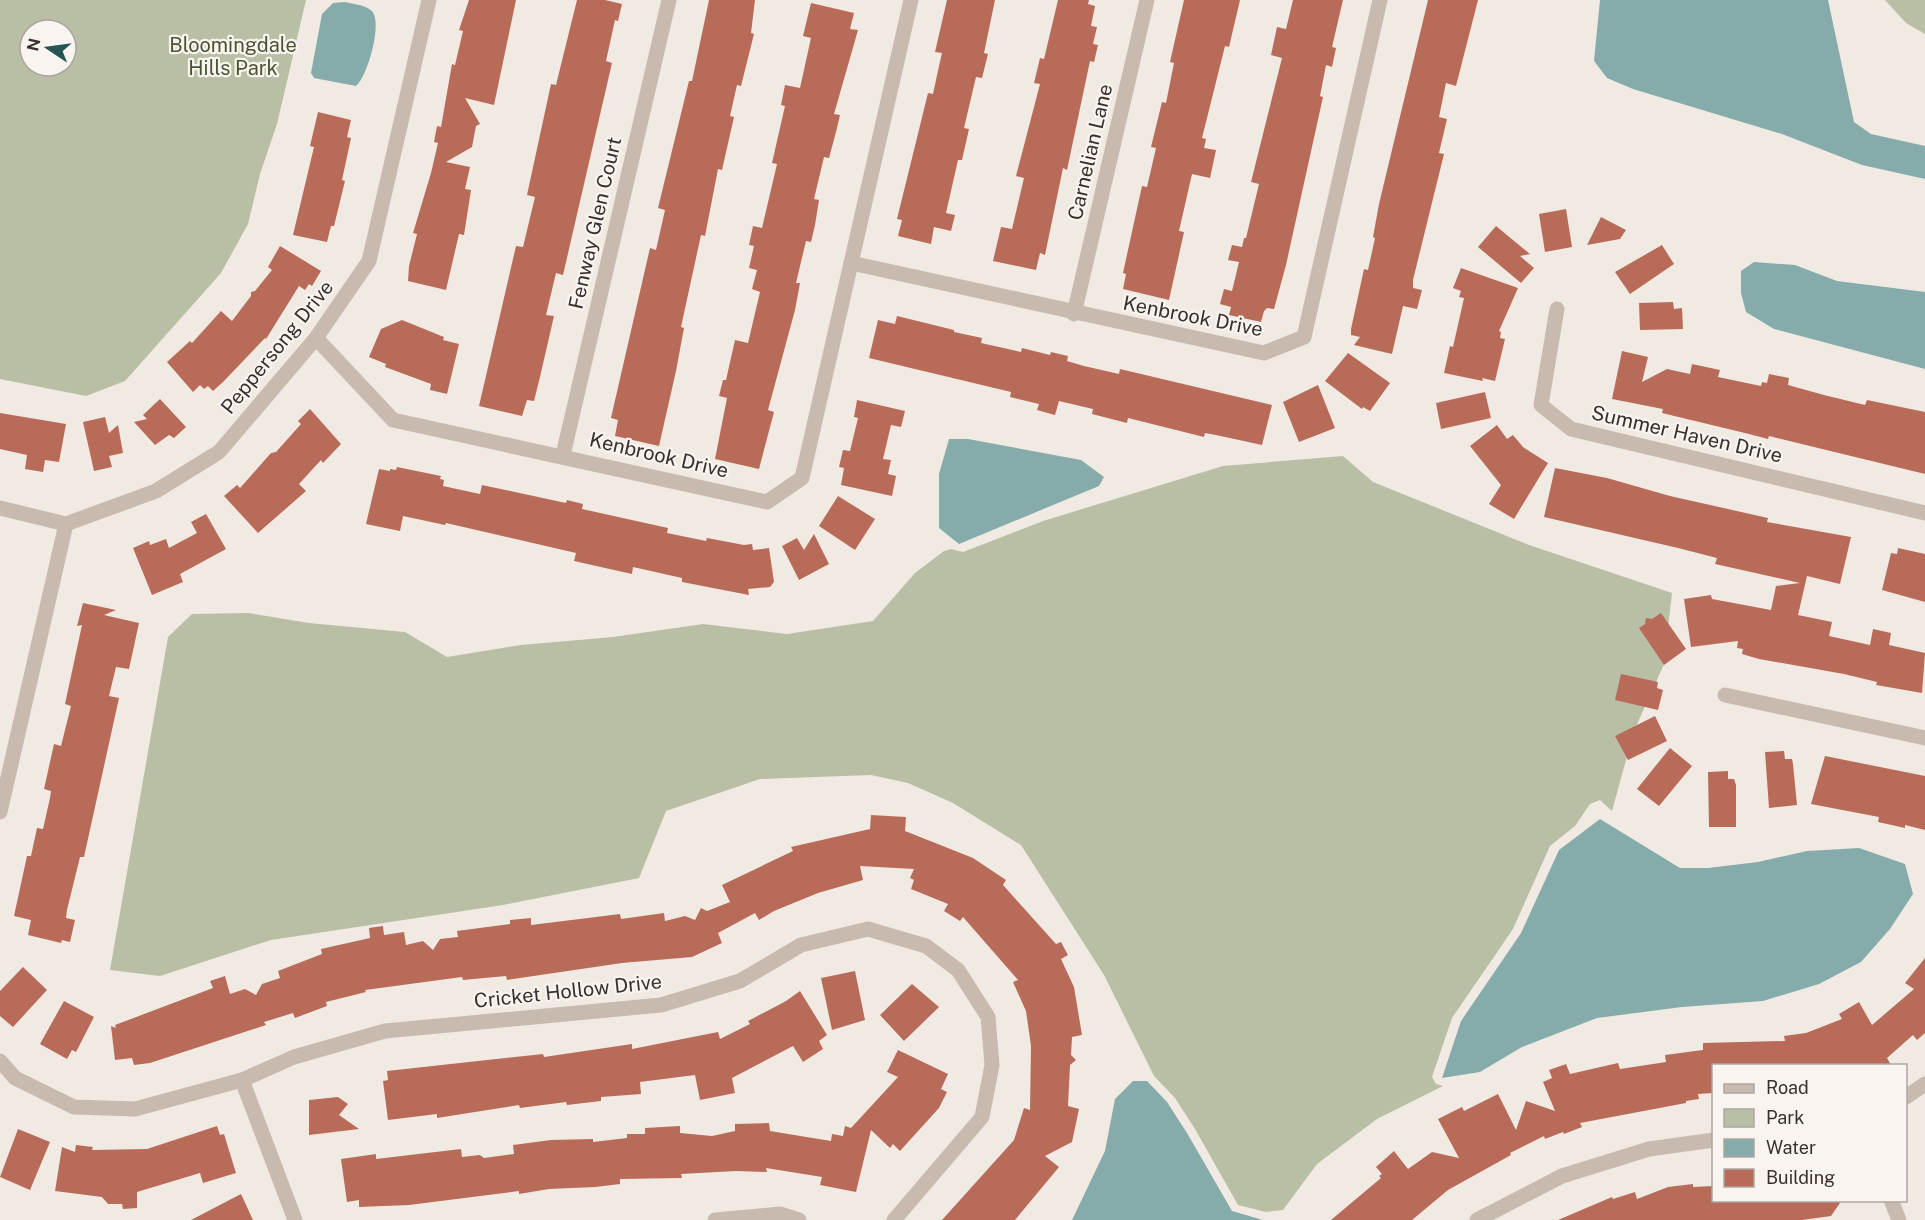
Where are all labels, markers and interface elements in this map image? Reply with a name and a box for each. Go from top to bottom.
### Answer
north arrow [18,18,78,78]
park label: Bloomingdale Hills Park [169,33,297,80]
text: N [23,37,45,53]
street label: Carnelian Lane [1063,82,1117,222]
street label: Fenway Glen Court [564,135,626,311]
street label: Peppersong Drive [216,275,338,419]
street label: Kenbrook Drive [1121,291,1265,341]
street label: Summer Haven Drive [1589,400,1785,468]
street label: Kenbrook Drive [587,427,731,483]
street label: Cricket Hollow Drive [473,969,663,1013]
legend [1712,1064,1907,1202]
text: Road [1766,1077,1809,1098]
text: Park [1766,1107,1804,1128]
text: Water [1766,1137,1816,1158]
text: Building [1766,1167,1835,1188]

